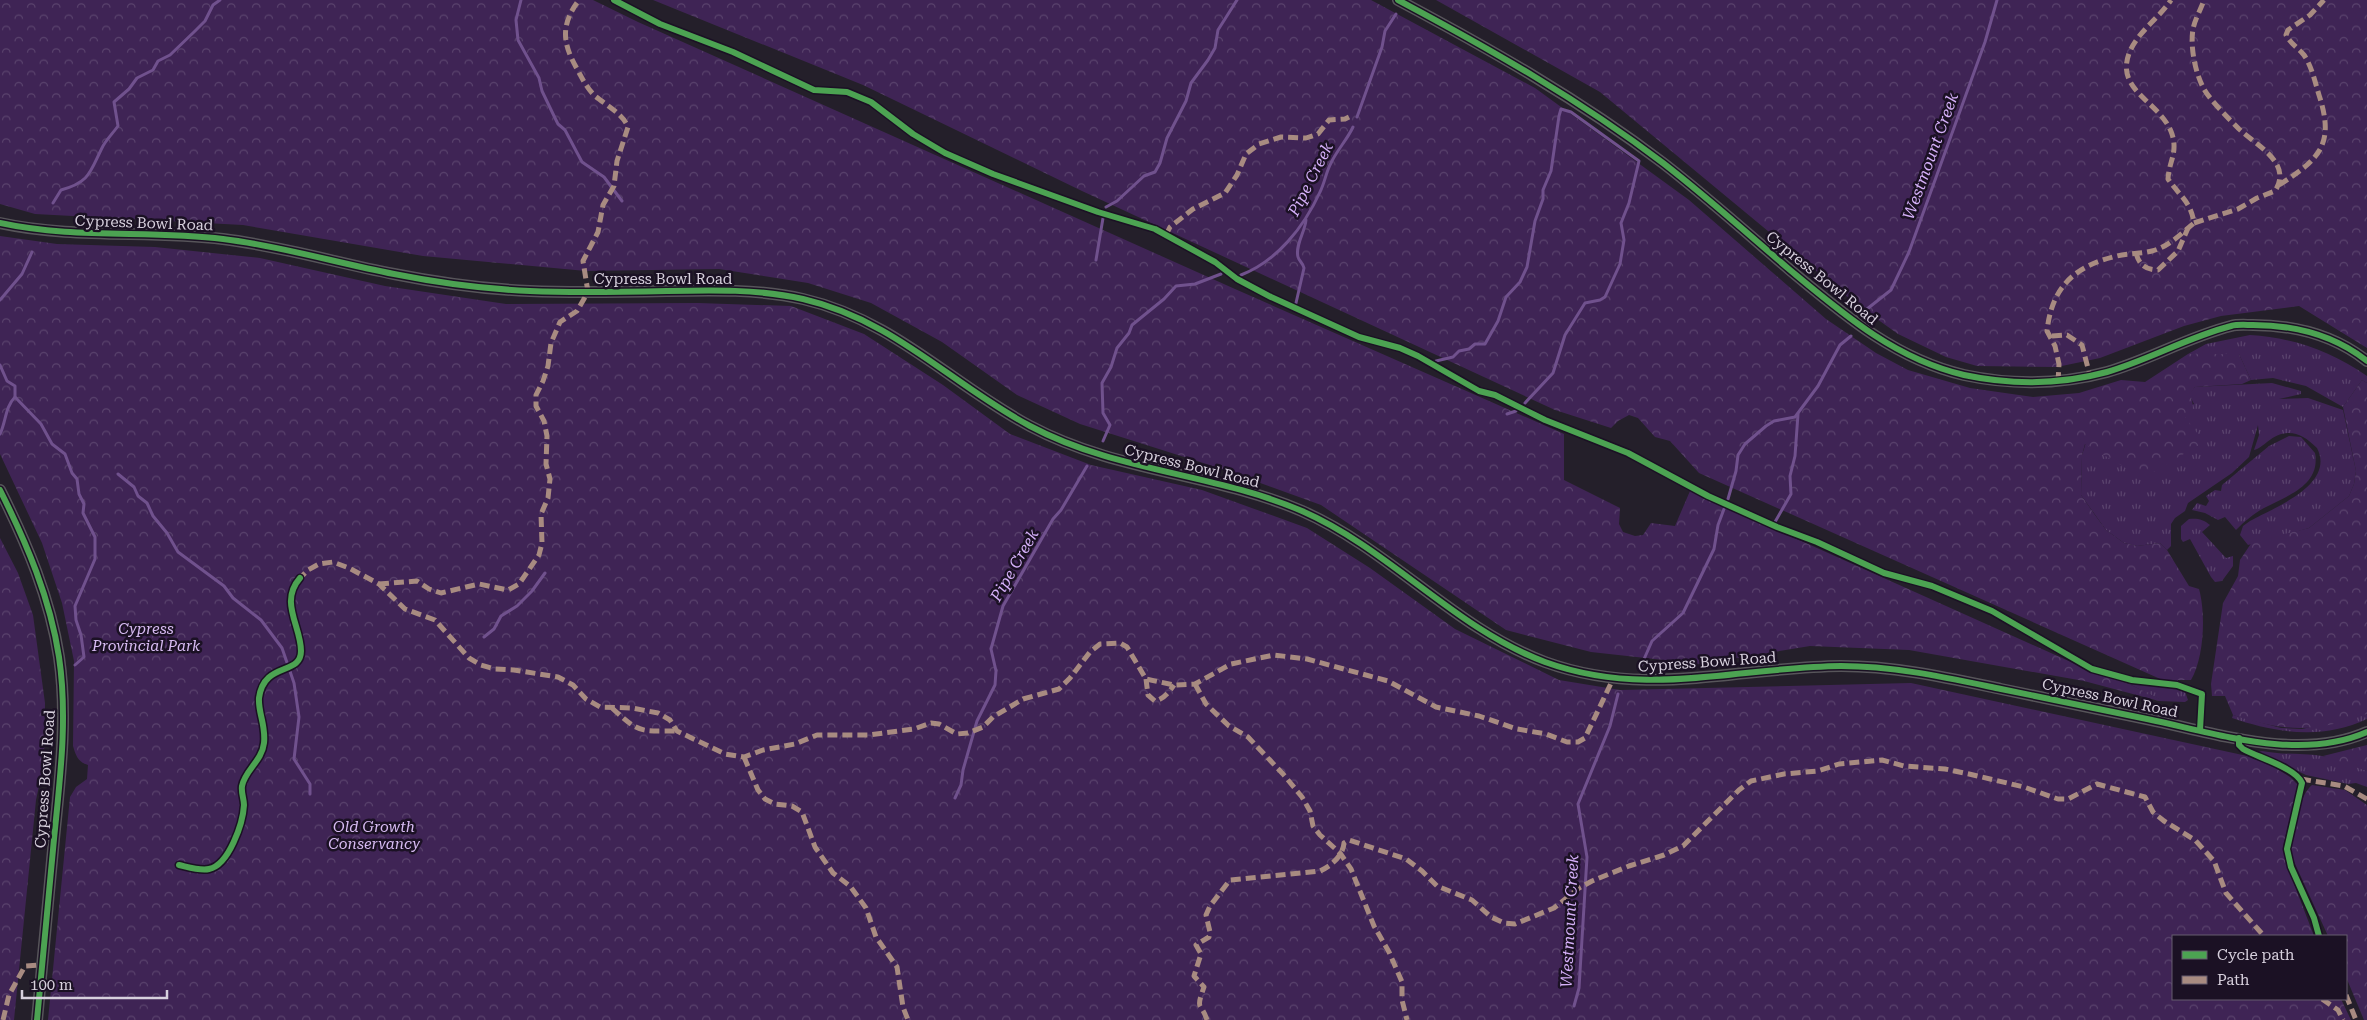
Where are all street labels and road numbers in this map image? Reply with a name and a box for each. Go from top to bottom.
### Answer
street label: Cypress Bowl Road [74,212,214,234]
street label: Cypress Bowl Road [1762,227,1882,329]
street label: Cypress Bowl Road [594,270,733,288]
street label: Cypress Bowl Road [1123,440,1262,492]
street label: Cypress Bowl Road [1637,648,1777,676]
street label: Cypress Bowl Road [2040,675,2180,721]
street label: Cypress Bowl Road [31,709,59,849]

